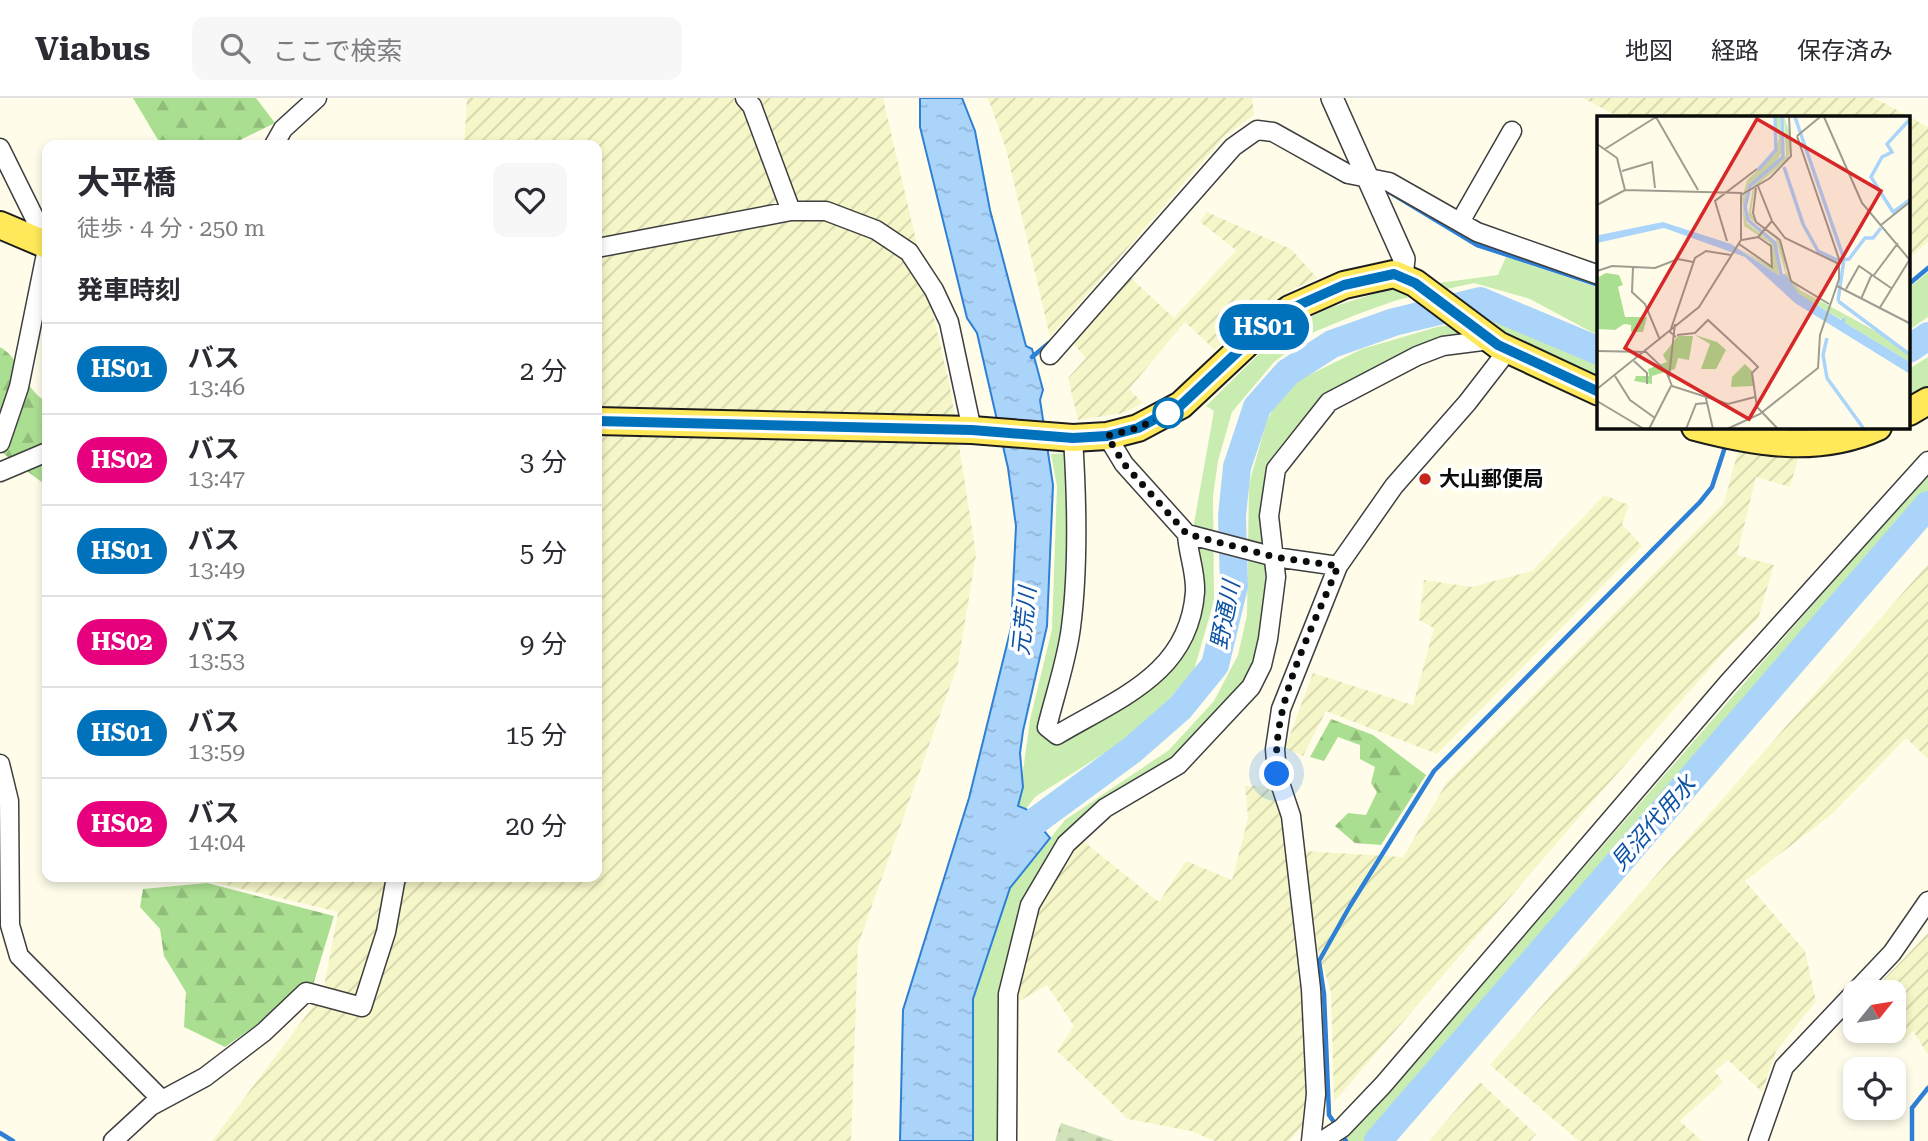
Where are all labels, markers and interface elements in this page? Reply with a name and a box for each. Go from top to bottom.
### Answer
search box [192,17,682,80]
text: Viabus [35,29,150,68]
icon: search [216,29,254,67]
text: ここで検索 [272,36,402,66]
text: 地図 [1625,37,1673,65]
text: 経路 [1711,37,1759,65]
text: 保存済み [1797,37,1893,65]
inset map [1597,116,1910,429]
text: 大平橋 [77,163,176,202]
button: heart [493,163,567,237]
text: 徒歩 · 4 分 · 250 m [77,215,265,242]
text: 発車時刻 [77,275,181,305]
line badge: HS01 [1215,304,1313,350]
text: HS01 [1233,313,1295,341]
text: バス [188,343,240,373]
text: HS01 [91,355,153,383]
text: 2 分 [520,356,567,386]
text: 13:46 [188,374,245,401]
unlabelled marker [1153,398,1183,428]
text: バス [188,434,240,464]
text: HS02 [91,446,153,474]
text: 3 分 [520,447,567,477]
text: 13:47 [188,465,245,492]
place label: 大山郵便局 [1439,467,1544,491]
marker: 大山郵便局 [1417,471,1433,487]
text: バス [188,525,240,555]
text: HS01 [91,537,153,565]
text: 5 分 [520,538,567,568]
text: 13:49 [188,556,245,583]
water label: 野通川 [1206,576,1246,652]
water label: 元荒川 [1007,582,1042,657]
text: バス [188,616,240,646]
text: HS02 [91,628,153,656]
text: 9 分 [520,629,567,659]
text: 13:53 [188,647,245,674]
text: バス [188,707,240,737]
text: HS01 [91,719,153,747]
text: 15 分 [505,720,567,750]
text: 13:59 [188,738,245,765]
your location [1259,756,1294,791]
water label: 見沼代用水 [1605,769,1703,876]
text: バス [188,798,240,828]
text: HS02 [91,810,153,838]
text: 20 分 [505,811,567,841]
text: 14:04 [188,829,245,856]
north arrow [1843,980,1906,1043]
map controls [1843,980,1906,1120]
button: locate [1843,1057,1906,1120]

